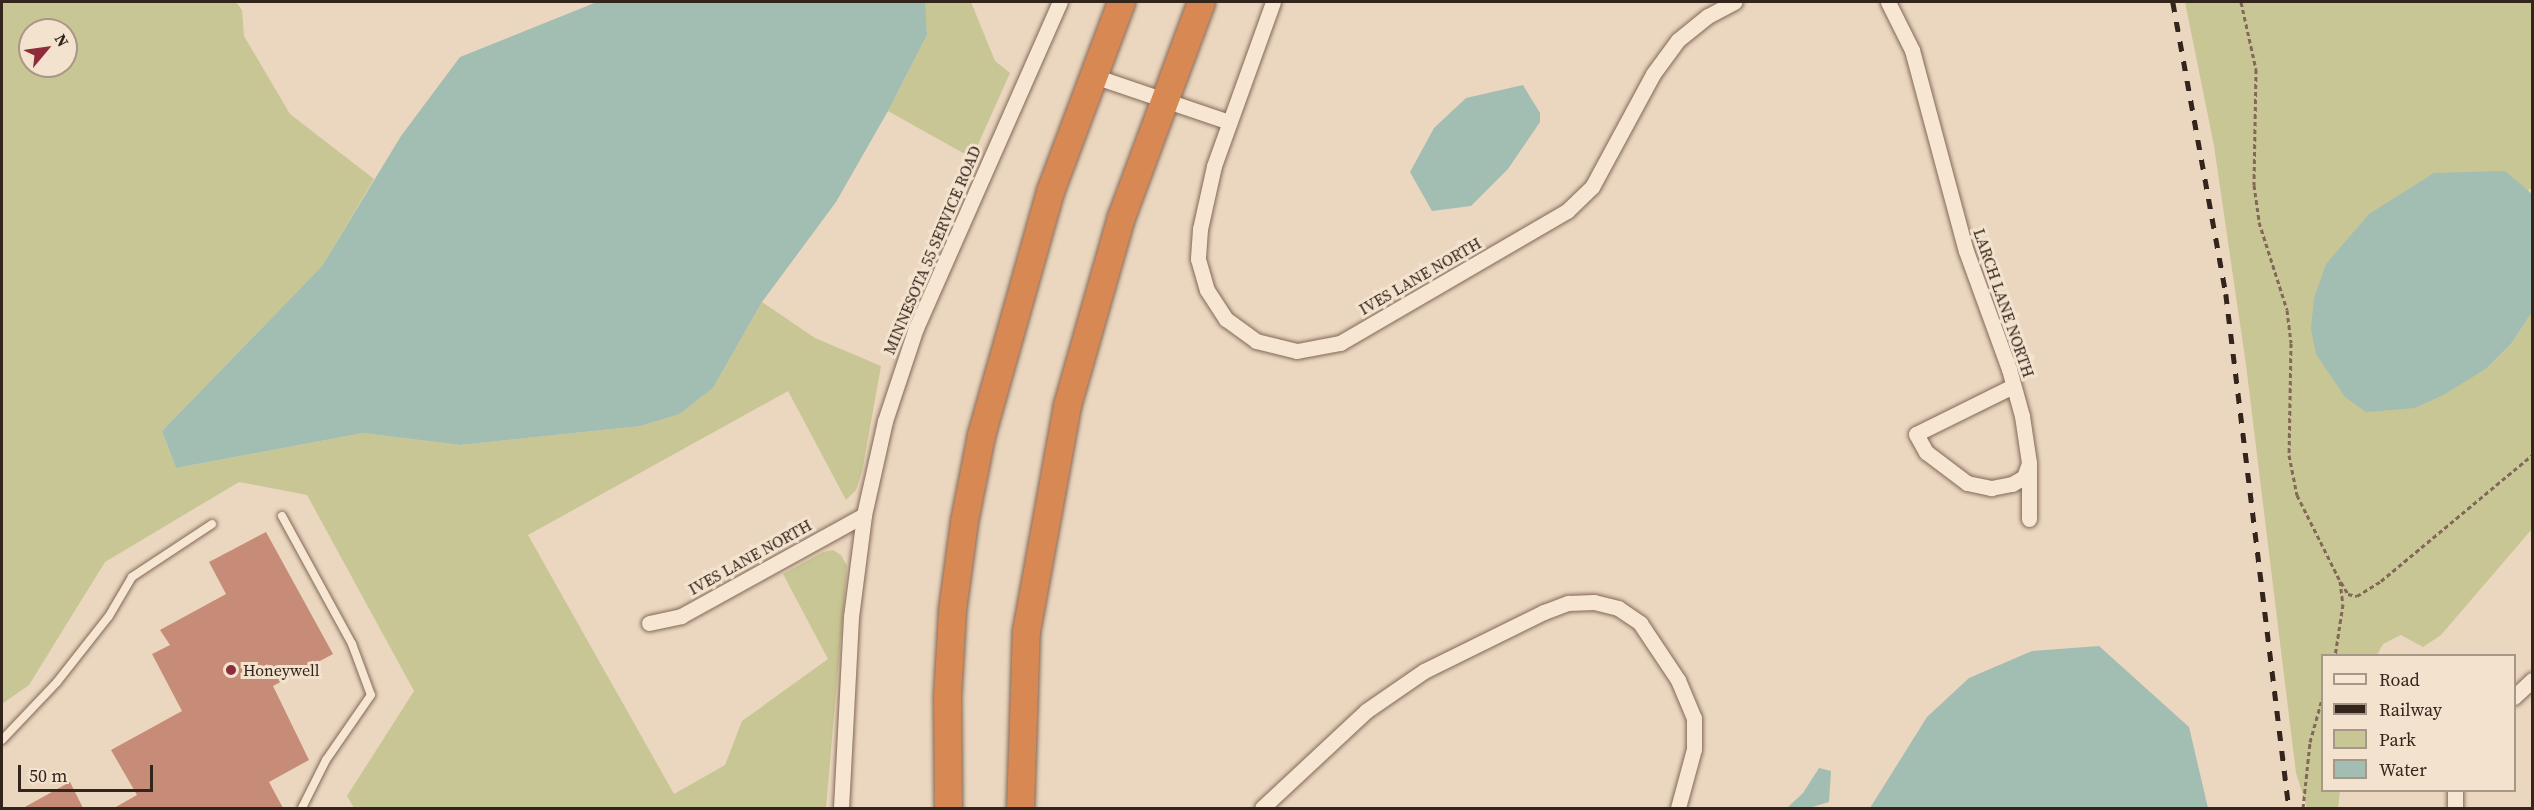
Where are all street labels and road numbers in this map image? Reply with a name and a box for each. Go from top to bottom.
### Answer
street label: MINNESOTA 55 SERVICE ROAD [879,143,985,357]
street label: LARCH LANE NORTH [1970,226,2038,380]
street label: IVES LANE NORTH [1356,233,1484,319]
street label: IVES LANE NORTH [685,515,815,599]

